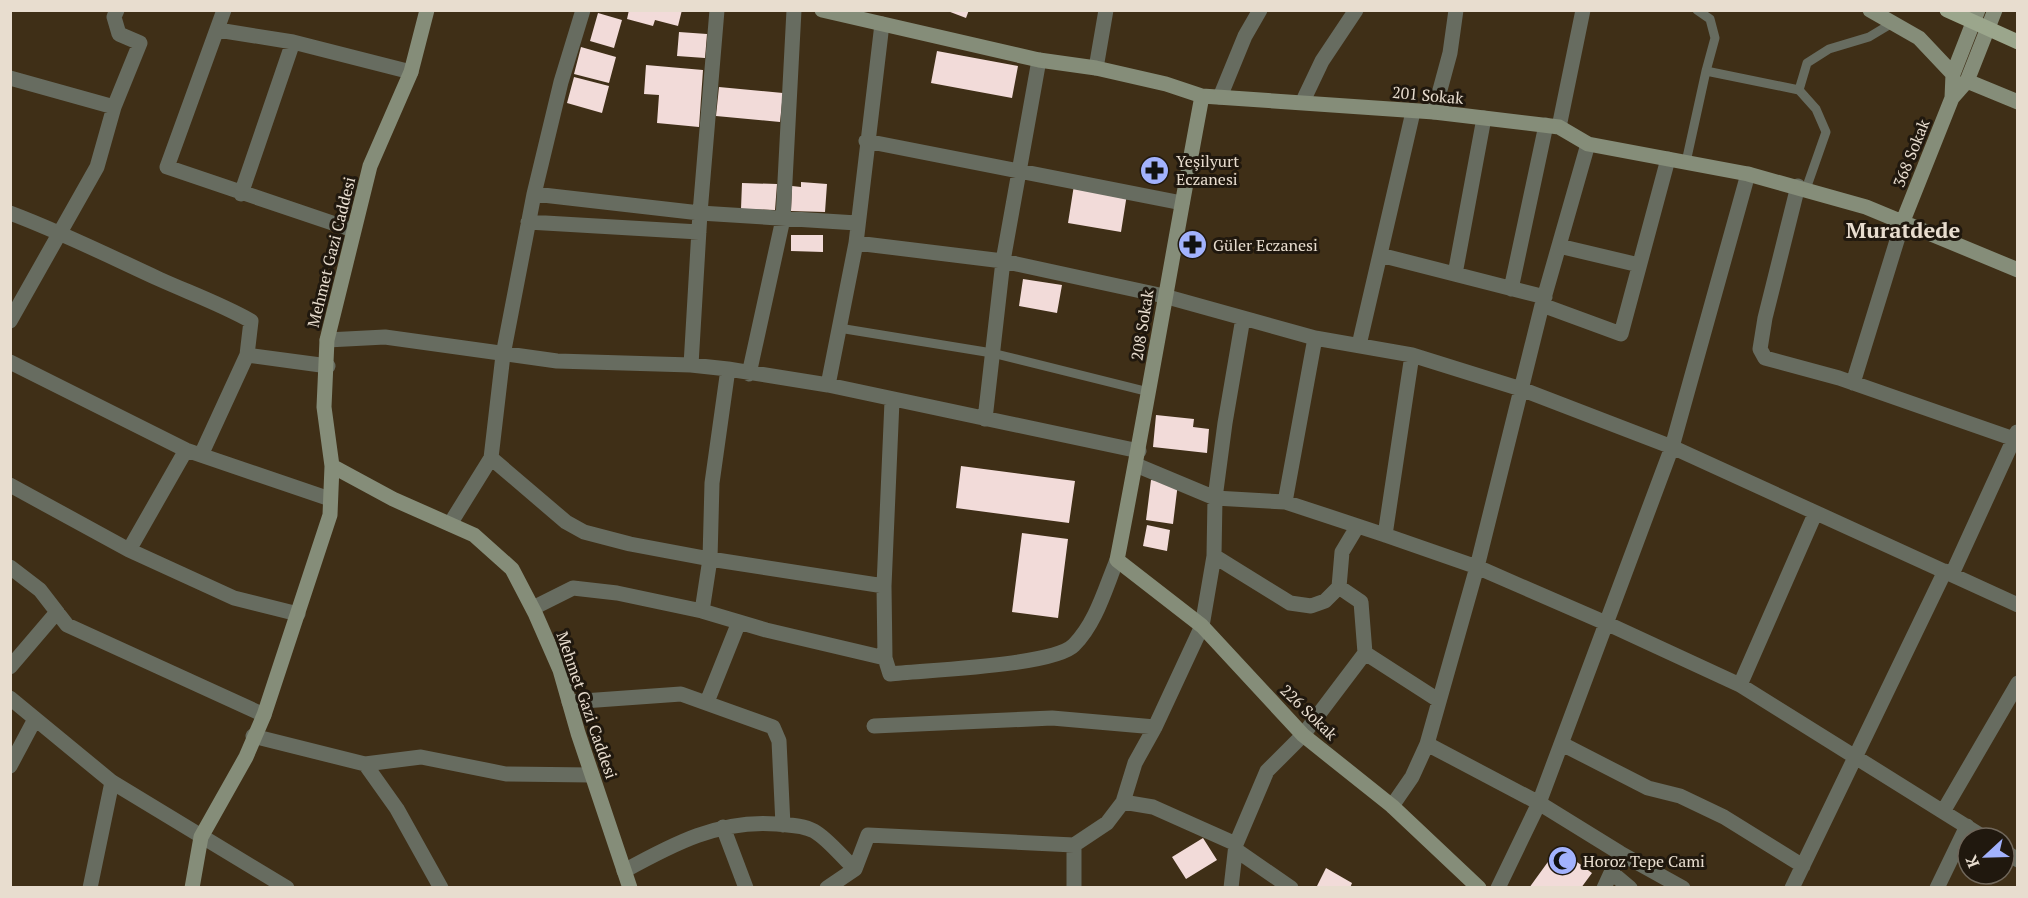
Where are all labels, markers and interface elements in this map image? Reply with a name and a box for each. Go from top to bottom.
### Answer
street label: 201 Sokak [1391,81,1465,109]
street label: 368 Sokak [1887,115,1935,190]
place label: Yeşilyurt Eczanesi [1176,150,1239,190]
pharmacy icon: Yeşilyurt Eczanesi [1139,154,1171,186]
street label: Mehmet Gazi Caddesi [302,174,360,330]
district label: Muratdede [1846,215,1961,244]
pharmacy icon: Güler Eczanesi [1176,229,1208,261]
place label: Güler Eczanesi [1213,234,1318,256]
street label: 208 Sokak [1126,287,1159,362]
street label: Mehmet Gazi Caddesi [551,628,623,782]
street label: 226 Sokak [1276,679,1343,745]
north arrow [1956,826,2016,886]
mosque icon: Horoz Tepe Cami [1546,845,1578,877]
place label: Horoz Tepe Cami [1583,850,1705,872]
text: K [1960,852,1984,871]

